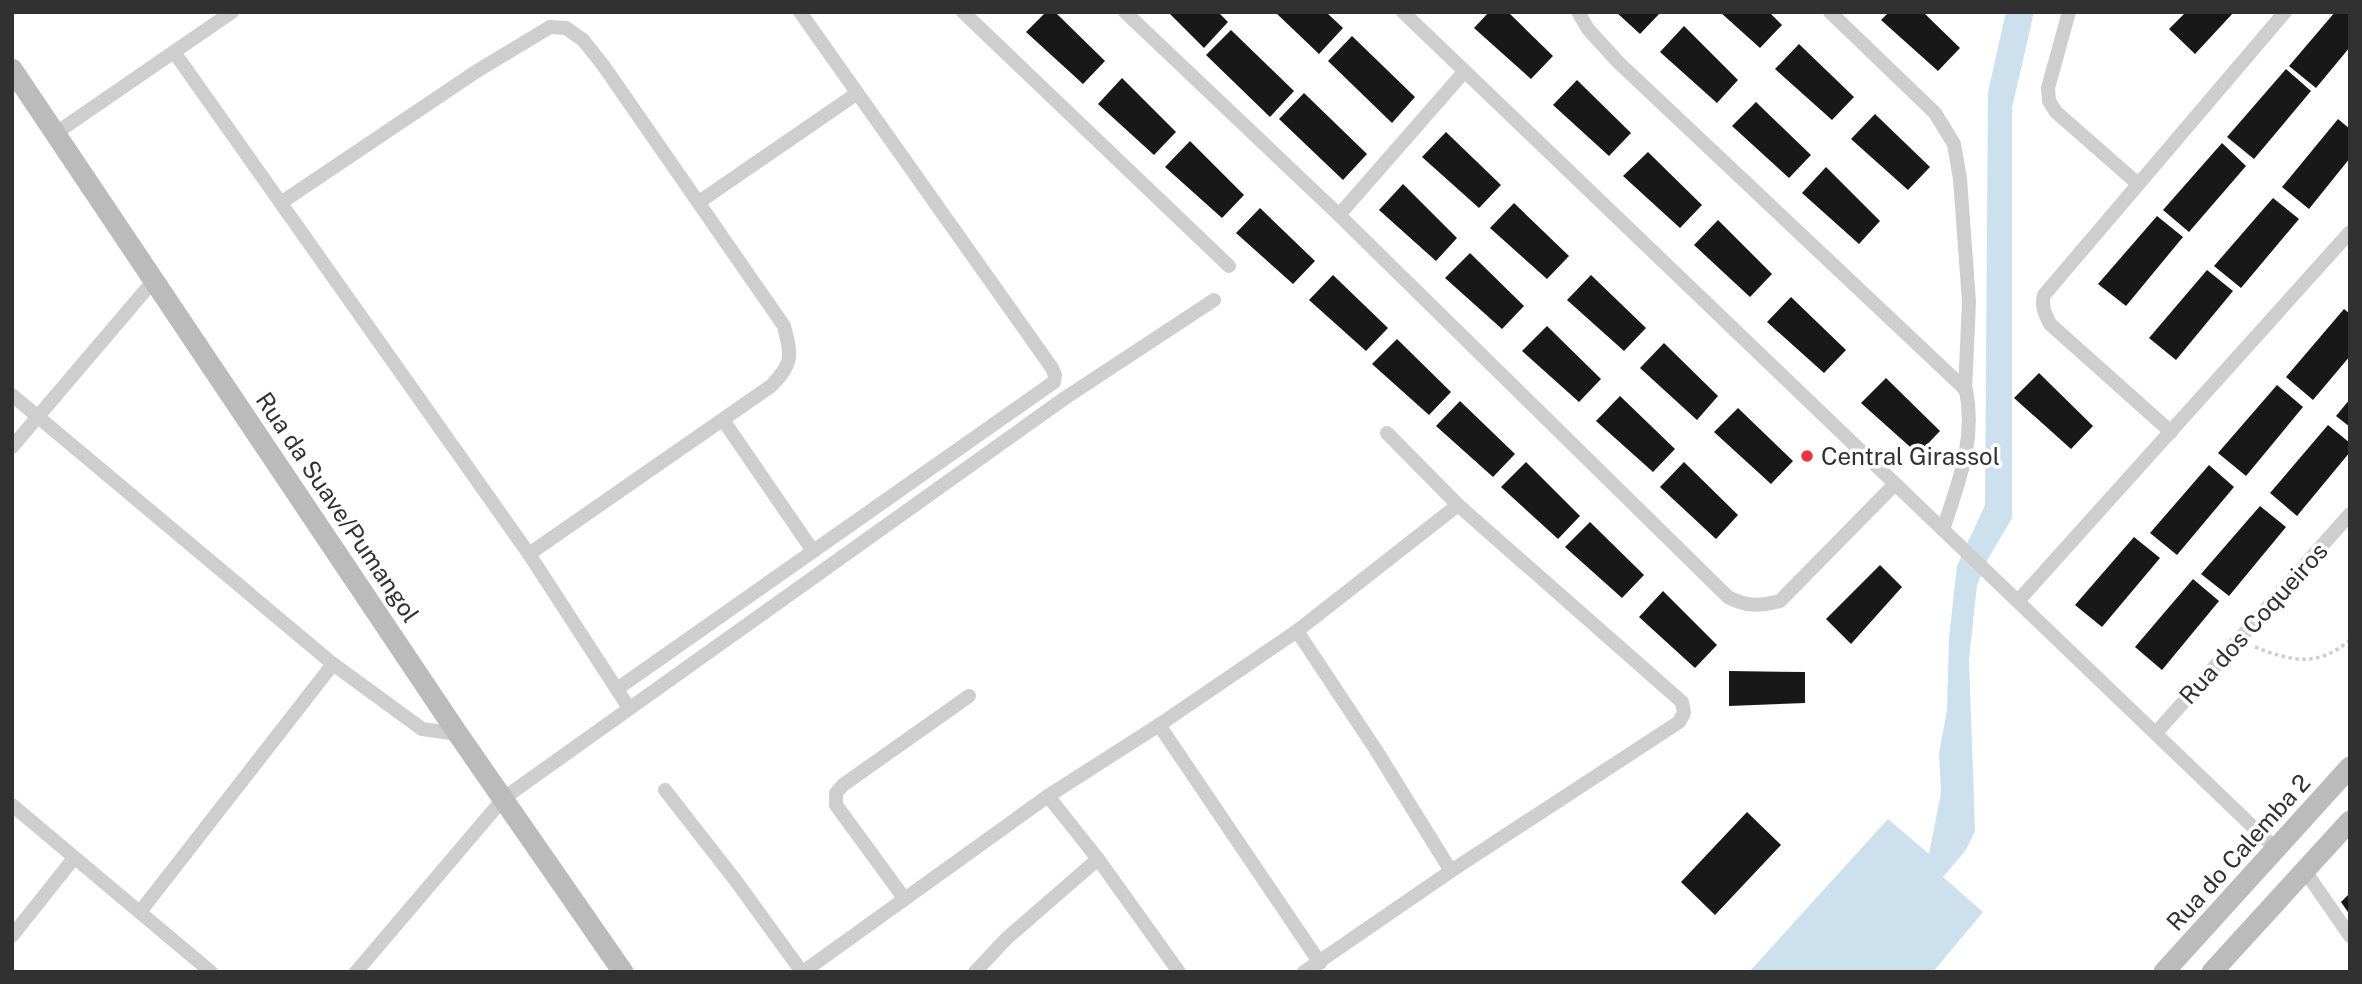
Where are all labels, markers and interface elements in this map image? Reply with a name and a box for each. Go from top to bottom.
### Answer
street label: Rua da Suave/Pumangol [250,387,426,627]
place label: Central Girassol [1821,442,2000,470]
marker: Central Girassol [1799,448,1815,464]
street label: Rua dos Coqueiros [2173,537,2333,709]
street label: Rua do Calemba 2 [2160,768,2316,936]

